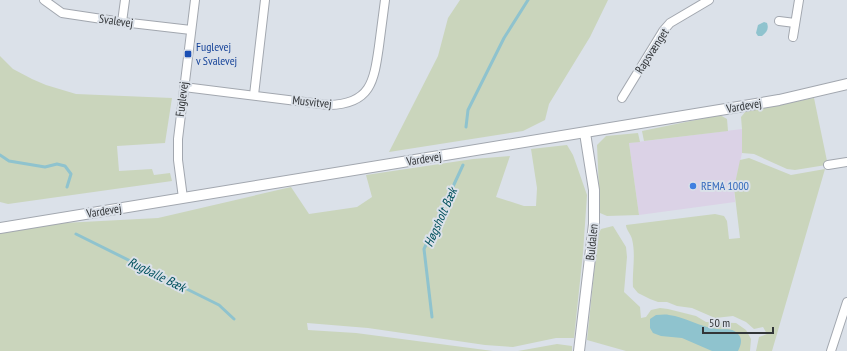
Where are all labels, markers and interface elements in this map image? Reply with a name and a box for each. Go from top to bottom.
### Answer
street label: Svalevej [98,11,134,30]
street label: Rapsvænget [631,25,672,76]
place label: Fuglevej v Svalevej [196,39,237,68]
marker: Fuglevej v Svalevej [183,49,193,59]
street label: Fuglevej [172,81,191,117]
street label: Musvitvej [292,92,333,111]
street label: Vardevej [724,95,763,116]
street label: Vardevej [404,148,443,169]
place label: REMA 1000 [701,178,749,193]
marker: REMA 1000 [688,181,698,191]
water label: Høgsholt Bæk [420,183,462,249]
street label: Vardevej [84,200,123,221]
street label: Buldalen [582,223,601,261]
water label: Rugballe Bæk [125,253,190,297]
scale bar [703,309,773,335]
text: 50 m [709,315,730,330]

